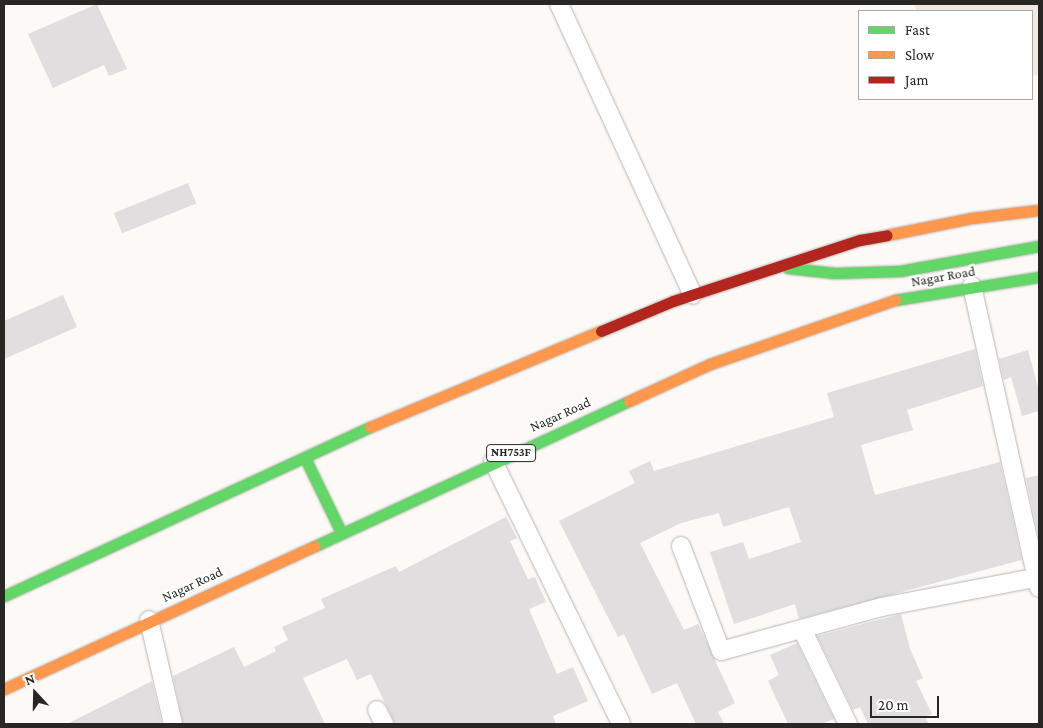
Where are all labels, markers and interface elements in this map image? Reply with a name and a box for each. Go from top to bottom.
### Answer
legend [858,10,1033,100]
text: Fast [905,22,930,38]
text: Slow [905,47,934,63]
text: Jam [905,72,928,88]
street label: Nagar Road [910,262,976,290]
street label: Nagar Road [527,393,593,435]
road number: NH753F [486,443,536,462]
street label: Nagar Road [159,563,225,605]
north arrow [10,668,60,718]
text: N [22,670,37,688]
scale bar [873,686,942,718]
text: 20 m [878,697,909,713]

